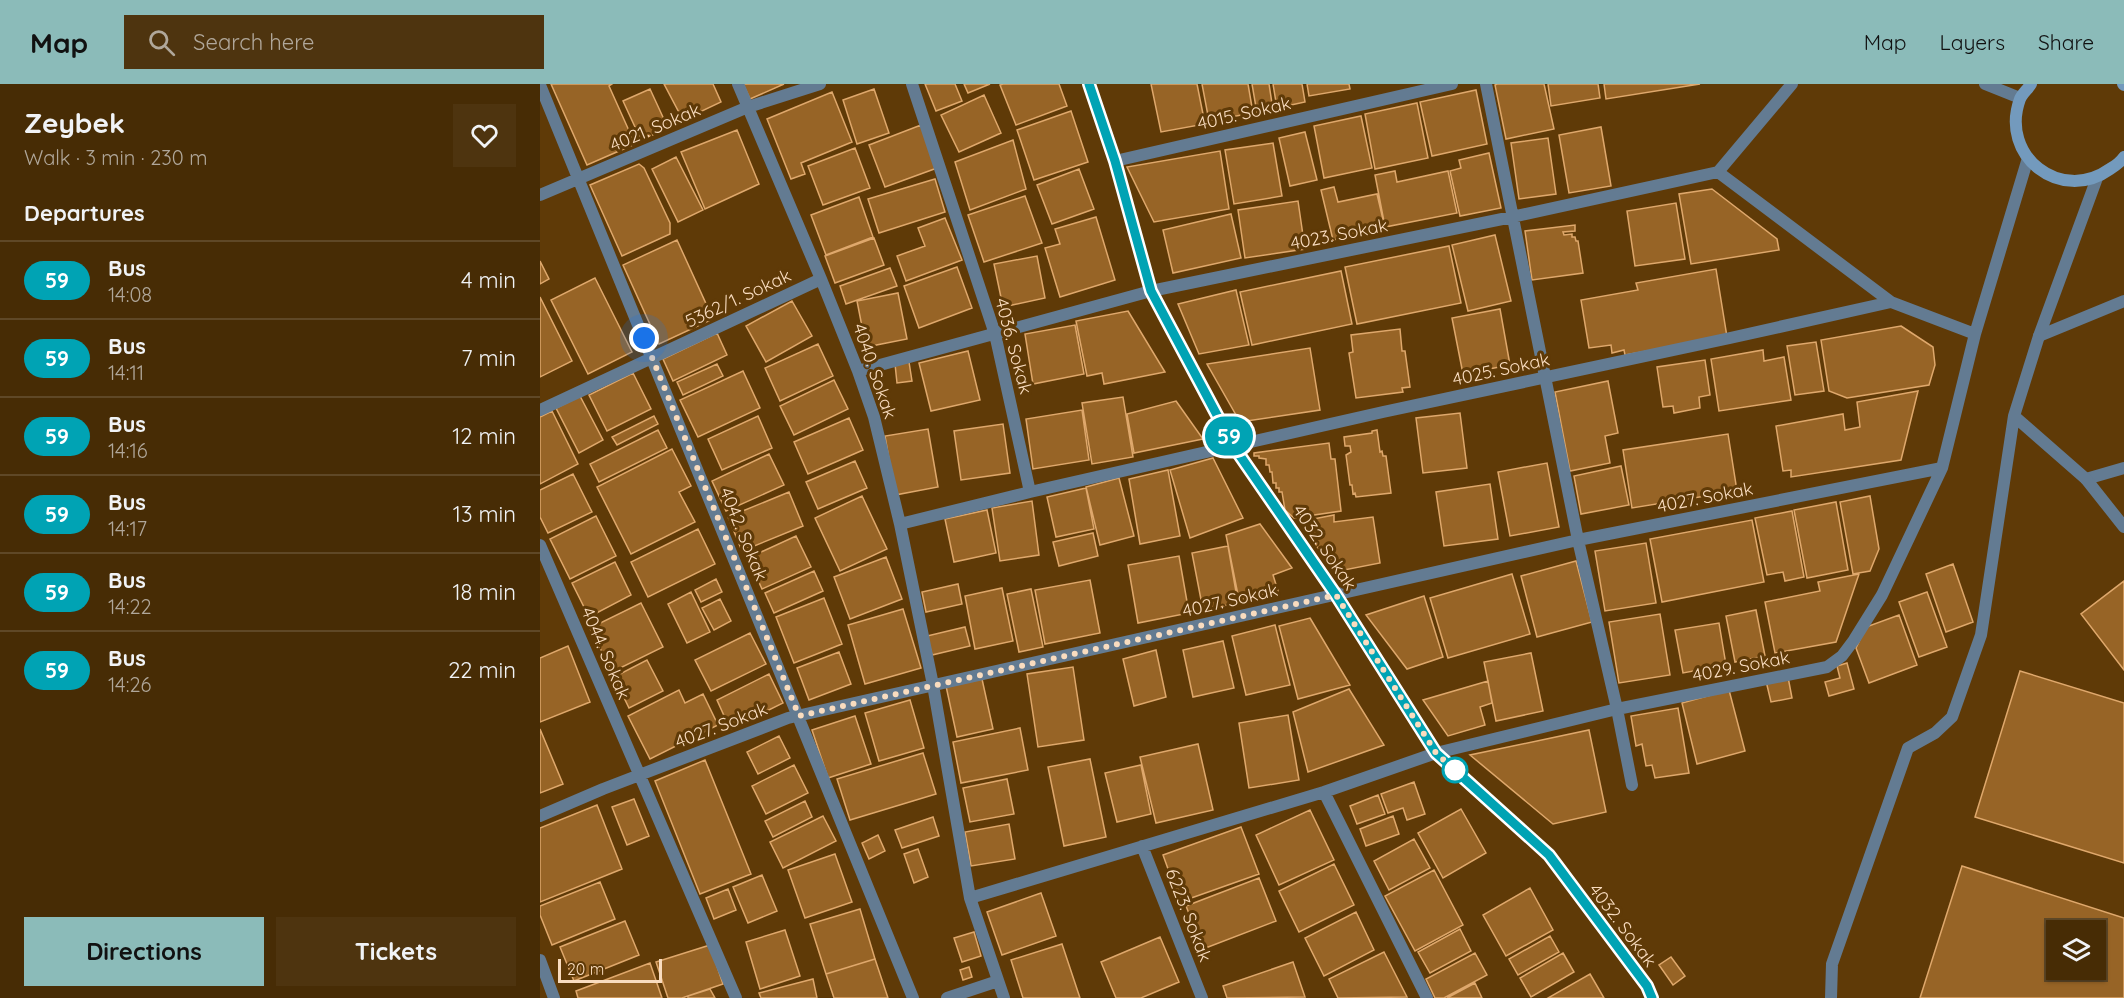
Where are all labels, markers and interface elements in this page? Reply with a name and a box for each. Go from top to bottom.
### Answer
search box [124,15,544,69]
text: Map [30,25,88,60]
icon: search [145,26,178,59]
text: Search here [193,28,315,56]
text: Map [1864,29,1907,55]
text: Layers [1940,29,2005,55]
text: Share [2038,29,2094,55]
street label: 4015. Sokak [1195,91,1293,135]
street label: 4021. Sokak [606,98,704,156]
button: heart [453,104,516,167]
text: Zeybek [24,105,125,140]
text: Walk · 3 min · 230 m [24,145,207,170]
text: Departures [24,199,145,227]
street label: 4023. Sokak [1288,213,1390,255]
text: Bus [108,254,146,282]
street label: 5362/1. Sokak [681,263,795,333]
text: 4 min [461,266,516,294]
text: 59 [45,267,69,293]
text: 14:08 [108,282,152,307]
street label: 4036. Sokak [990,295,1038,397]
street label: 4040. Sokak [848,320,902,422]
your location [629,323,659,353]
text: Bus [108,332,146,360]
text: 7 min [461,344,516,372]
text: 59 [45,345,69,371]
street label: 4025. Sokak [1450,347,1552,391]
text: 14:11 [108,360,144,385]
text: Bus [108,410,146,438]
line badge: 59 [1202,416,1256,456]
text: 12 min [452,422,516,450]
text: 59 [45,423,69,449]
text: 59 [1217,423,1241,449]
text: 14:16 [108,438,148,463]
street label: 4027. Sokak [1655,476,1755,518]
street label: 4042. Sokak [715,484,773,584]
text: Bus [108,488,146,516]
text: 13 min [453,500,516,528]
street label: 4032. Sokak [1288,500,1362,594]
text: 59 [45,501,69,527]
text: 14:17 [108,516,147,541]
text: Bus [108,566,146,594]
text: 18 min [452,578,516,606]
street label: 4027. Sokak [1180,578,1280,622]
text: 59 [45,579,69,605]
text: 14:22 [108,594,152,619]
street label: 4044. Sokak [576,603,636,703]
text: Bus [108,644,146,672]
street label: 4029. Sokak [1690,645,1792,687]
text: 22 min [448,656,516,684]
text: 59 [45,657,69,683]
text: 14:26 [108,672,151,697]
street label: 4027. Sokak [672,697,770,753]
unlabelled marker [1442,757,1468,783]
street label: 6223. Sokak [1161,865,1217,965]
street label: 4032. Sokak [1584,879,1662,971]
button: Directions [24,917,264,986]
button: Tickets [276,917,516,986]
map controls [2046,920,2106,980]
button: layers [2046,920,2106,980]
scale bar [558,956,662,984]
text: 20 m [567,959,604,979]

